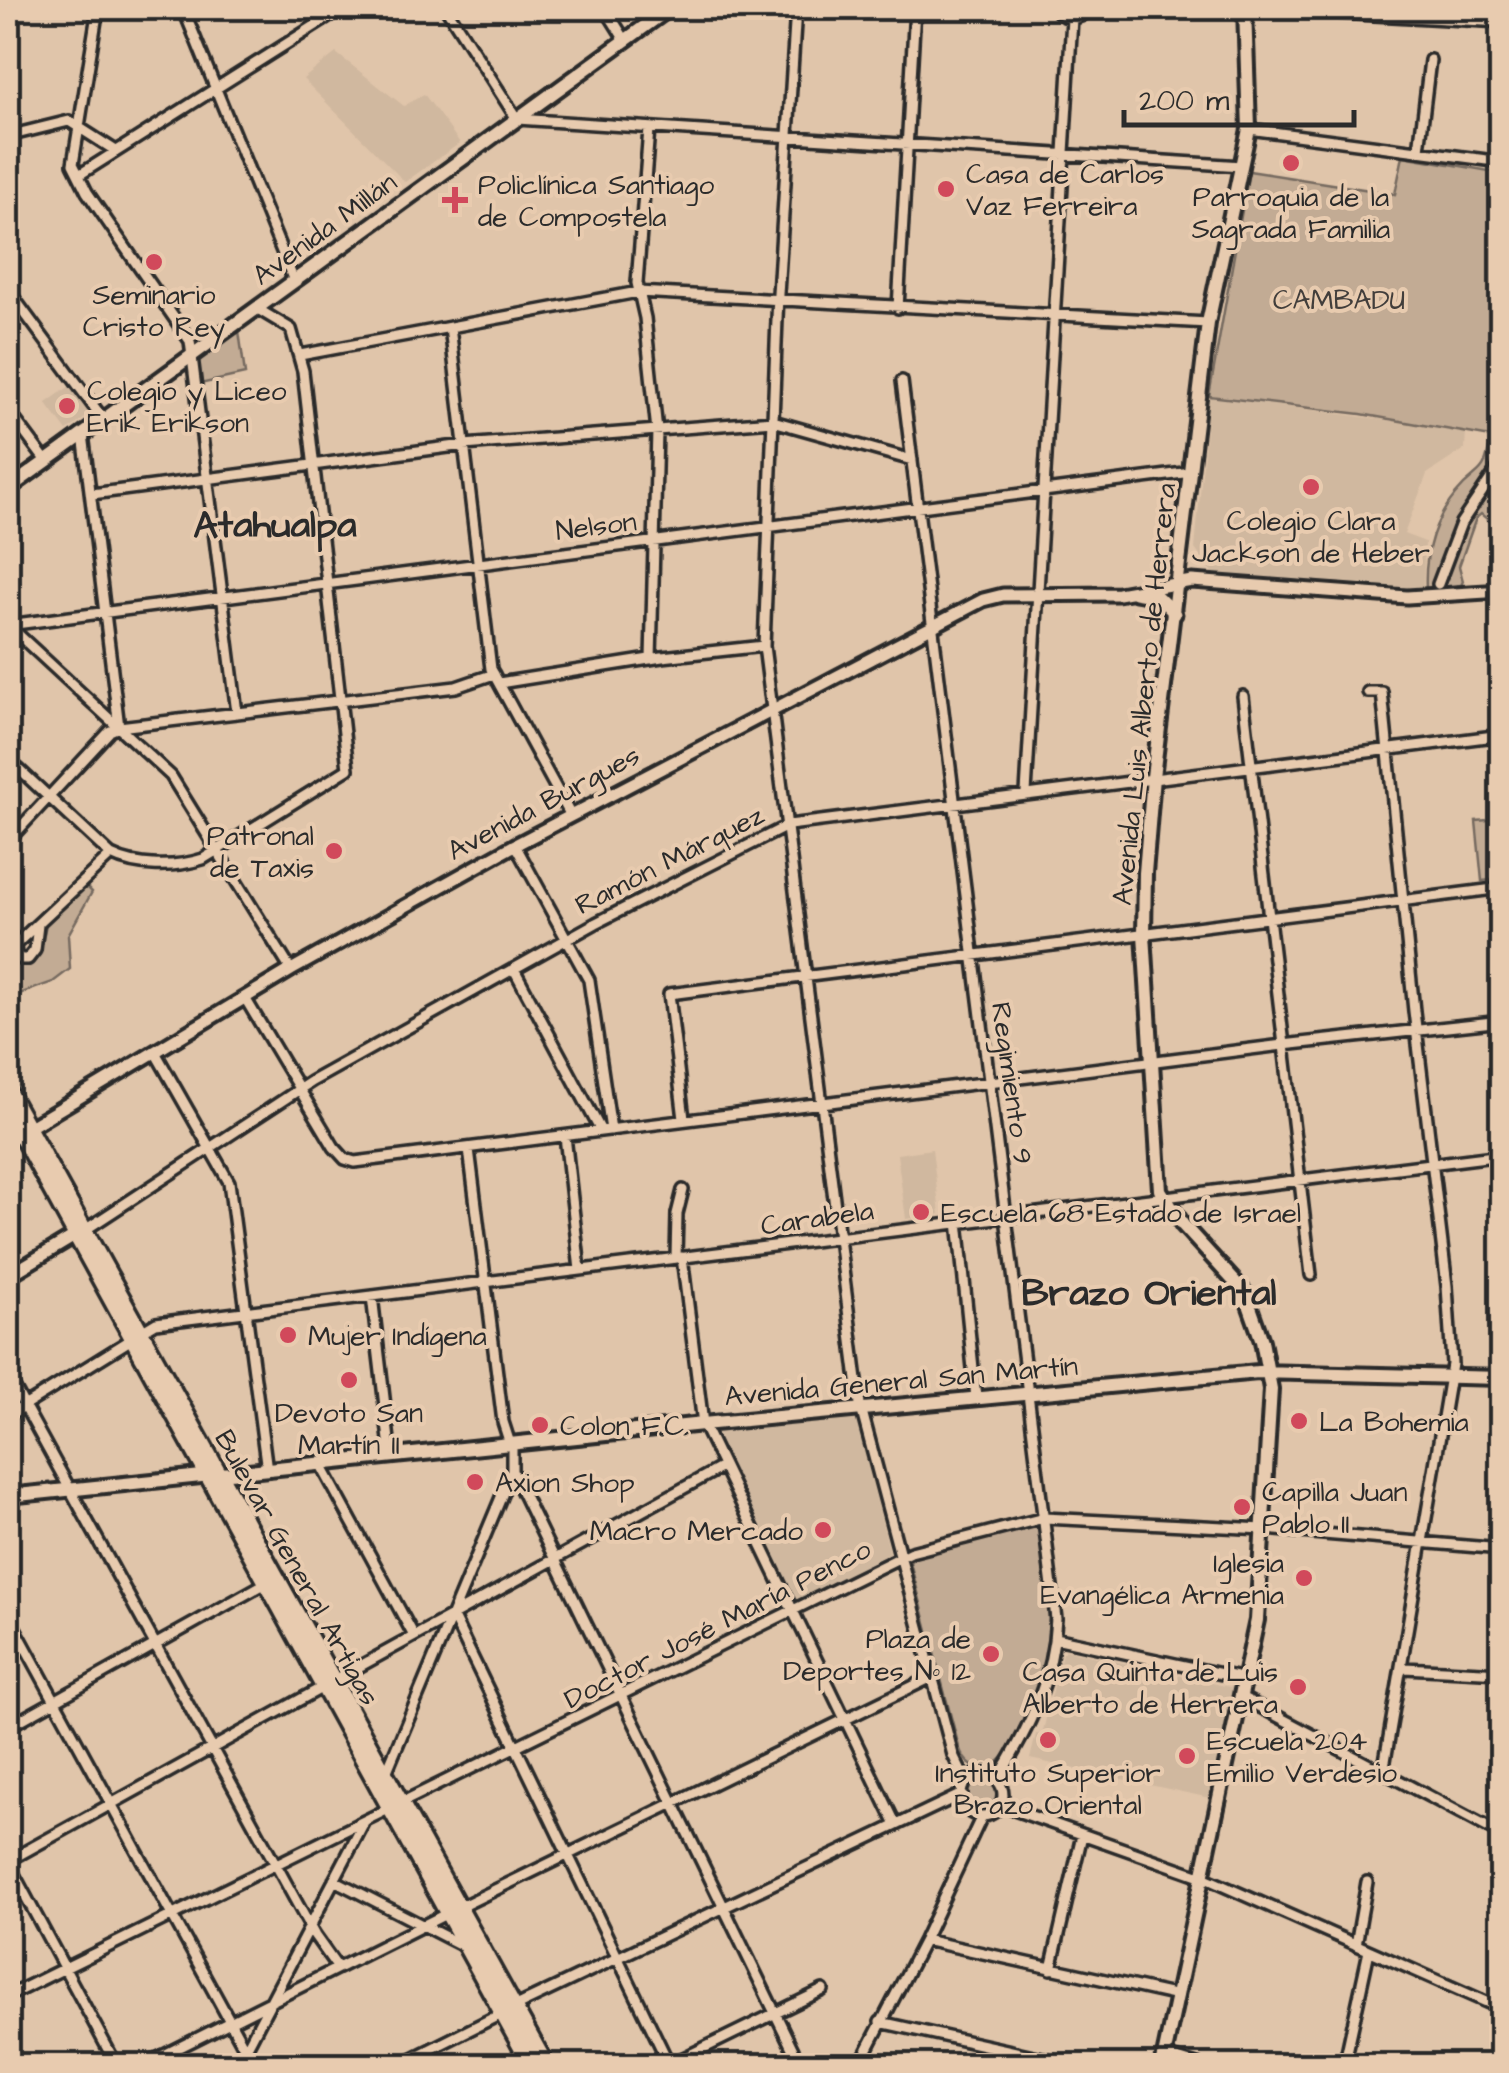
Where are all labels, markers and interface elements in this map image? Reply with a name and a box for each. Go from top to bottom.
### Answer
scale bar [1124,65,1354,127]
text: 200 m [1139,80,1230,122]
marker: Parroquia de la Sagrada Familia [1280,152,1302,174]
place label: Casa de Carlos Vaz Ferreira [966,155,1164,226]
street label: Avenida Millán [245,163,405,295]
place label: Policlínica Santiago de Compostela [478,166,715,237]
marker: Casa de Carlos Vaz Ferreira [935,178,957,200]
place label: Parroquia de la Sagrada Familia [1192,178,1390,250]
marker: Policlínica Santiago de Compostela [442,187,468,213]
marker: Seminario Cristo Rey [143,251,165,273]
place label: Seminario Cristo Rey [83,276,225,349]
park label: CAMBADU [1273,281,1405,320]
place label: Colegio y Liceo Erik Erikson [87,372,287,443]
marker: Colegio y Liceo Erik Erikson [56,395,78,417]
marker: Colegio Clara Jackson de Heber [1300,476,1322,498]
street label: Avenida Luis Alberto de Herrera [1103,481,1186,907]
district label: Atahualpa [194,500,357,553]
street label: Nelson [554,502,639,551]
place label: Colegio Clara Jackson de Heber [1192,502,1430,573]
street label: Avenida Burgues [440,736,647,871]
street label: Ramón Márquez [568,796,771,925]
place label: Patronal de Taxis [207,817,314,888]
marker: Patronal de Taxis [323,840,345,862]
street label: Regimiento 9 [980,1000,1042,1167]
street label: Carabela [758,1191,876,1246]
place label: Escuela 68 Estado de Israel [941,1194,1301,1233]
marker: Escuela 68 Estado de Israel [910,1201,932,1223]
district label: Brazo Oriental [1021,1268,1277,1320]
place label: Mujer Indígena [308,1317,487,1357]
marker: Mujer Indígena [277,1324,299,1346]
street label: Avenida General San Martín [723,1347,1079,1416]
marker: Devoto San Martín II [338,1369,360,1391]
place label: Devoto San Martín II [275,1394,423,1465]
place label: La Bohemia [1319,1403,1469,1442]
place label: Colon F.C. [560,1407,688,1446]
marker: La Bohemia [1288,1410,1310,1432]
marker: Colon F.C. [529,1414,551,1436]
street label: Bulevar General Artigas [204,1423,389,1713]
place label: Axion Shop [495,1464,635,1503]
marker: Axion Shop [464,1471,486,1493]
place label: Capilla Juan Pablo II [1262,1473,1407,1544]
marker: Capilla Juan Pablo II [1231,1496,1253,1518]
place label: Macro Mercado [590,1512,803,1551]
marker: Macro Mercado [812,1519,834,1541]
street label: Doctor José María Penco [558,1530,878,1719]
place label: Iglesia Evangélica Armenia [1040,1544,1284,1616]
marker: Iglesia Evangélica Armenia [1293,1567,1315,1589]
place label: Plaza de Deportes Nº 12 [783,1620,971,1691]
marker: Plaza de Deportes Nº 12 [980,1643,1002,1665]
place label: Casa Quinta de Luis Alberto de Herrera [1023,1653,1278,1724]
marker: Casa Quinta de Luis Alberto de Herrera [1287,1676,1309,1698]
place label: Escuela 204 Emilio Verdesio [1207,1722,1397,1793]
marker: Instituto Superior Brazo Oriental [1037,1729,1059,1751]
marker: Escuela 204 Emilio Verdesio [1176,1745,1198,1767]
place label: Instituto Superior Brazo Oriental [935,1754,1161,1825]

